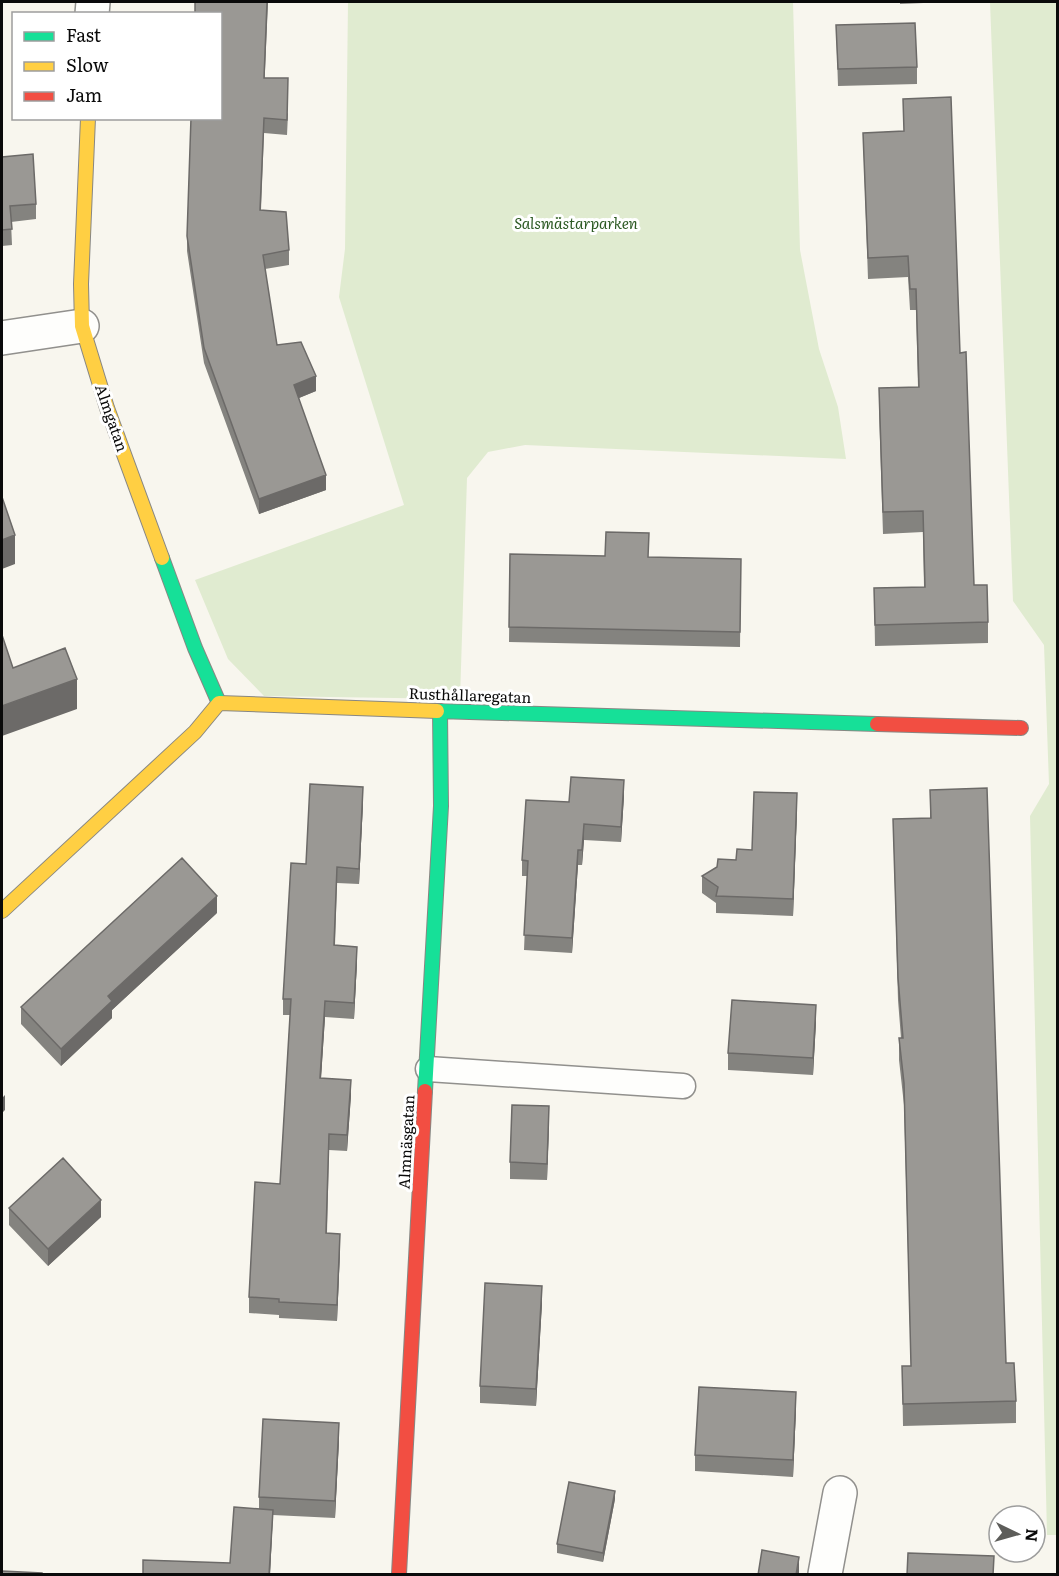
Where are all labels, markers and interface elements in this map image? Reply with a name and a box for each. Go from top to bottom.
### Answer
legend [12,12,222,120]
text: Fast [66,21,102,48]
text: Slow [66,51,109,78]
text: Jam [66,81,102,108]
park label: Salsmästarparken [514,211,638,234]
street label: Almgatan [90,381,135,454]
street label: Rusthållaregatan [408,681,532,708]
street label: Almnäsgatan [392,1094,419,1190]
north arrow [987,1504,1047,1564]
text: N [1020,1528,1045,1543]

